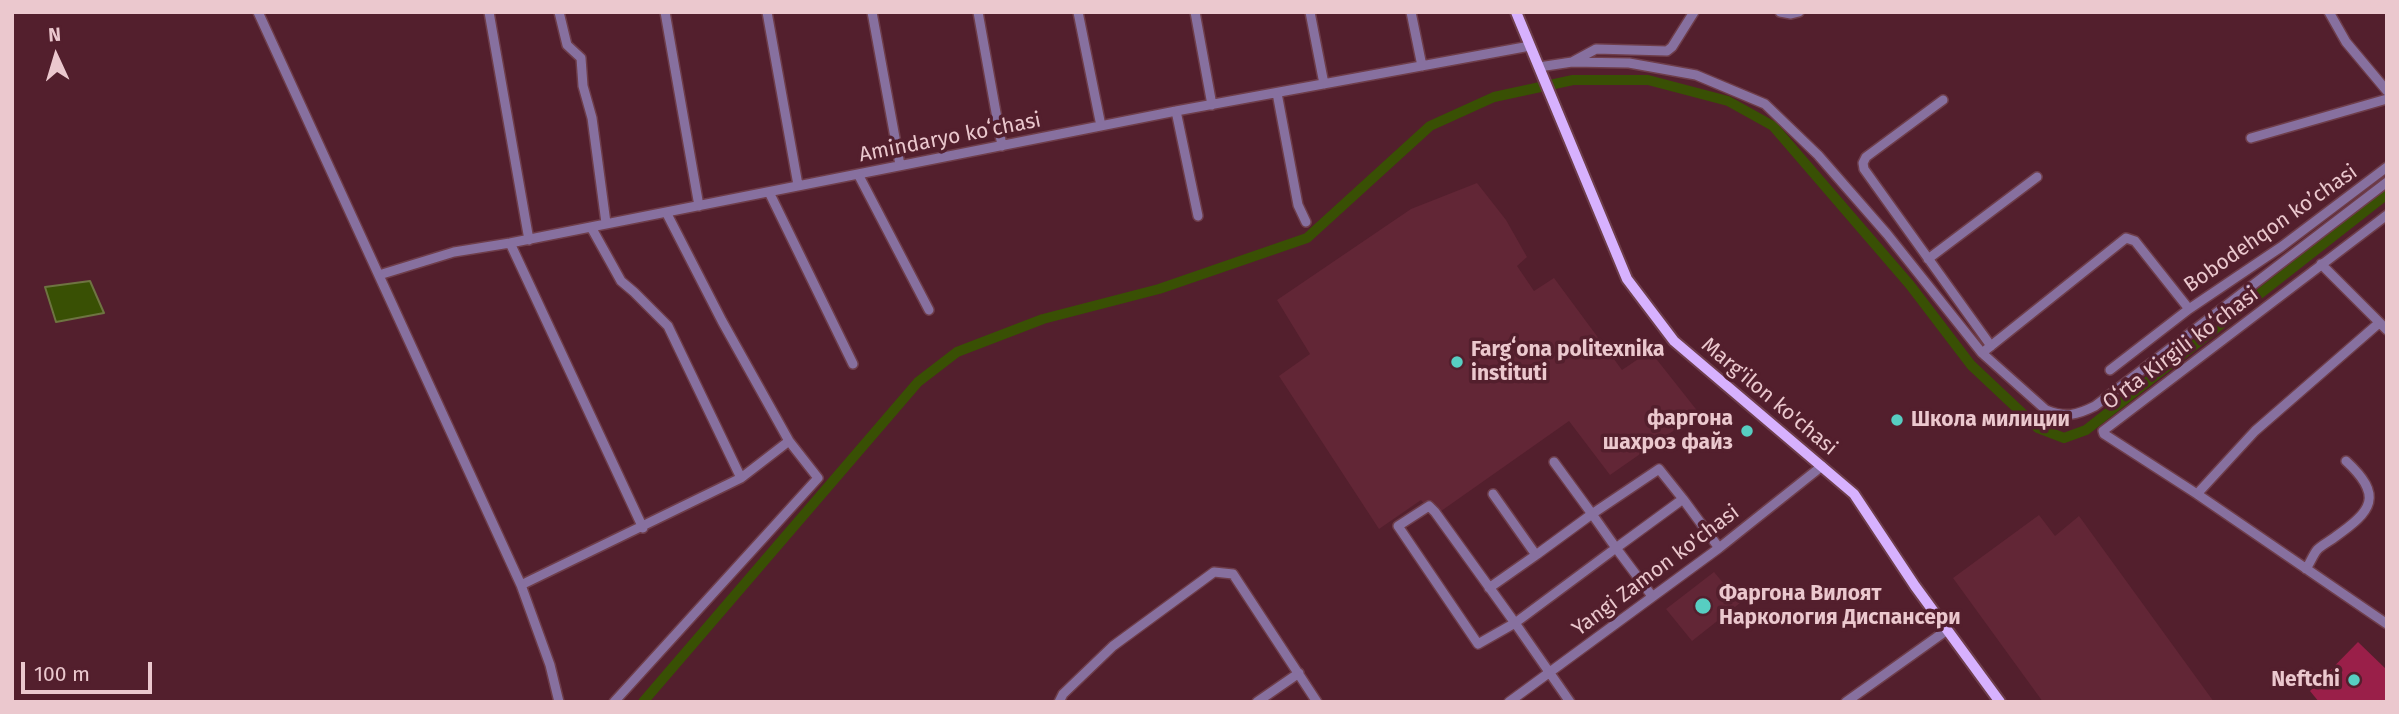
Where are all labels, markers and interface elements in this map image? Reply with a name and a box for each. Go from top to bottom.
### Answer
north arrow [21,21,91,91]
text: N [47,23,62,46]
street label: Amindaryo koʻchasi [857,108,1043,168]
street label: Bobodehqon koʼchasi [2180,160,2362,298]
street label: Oʻrta Kirgili koʻchasi [2098,282,2264,416]
street label: Marg'ilon ko'chasi [1696,333,1842,461]
place label: Fargʻona politexnika instituti [1471,337,1665,387]
marker: Fargʻona politexnika instituti [1449,354,1465,370]
place label: фаргона шахроз файз [1603,406,1733,456]
place label: Школа милиции [1911,407,2070,433]
marker: Школа милиции [1889,412,1905,428]
marker: фаргона шахроз файз [1739,423,1755,439]
street label: Yangi Zamon ko'chasi [1568,500,1744,642]
place label: Фаргона Вилоят Наркология Диспансери [1719,581,1961,631]
marker: Фаргона Вилоят Наркология Диспансери [1693,596,1713,616]
scale bar [24,648,156,692]
text: 100 m [34,661,90,687]
place label: Neftchi [2271,667,2340,693]
marker: Neftchi [2346,672,2362,688]

